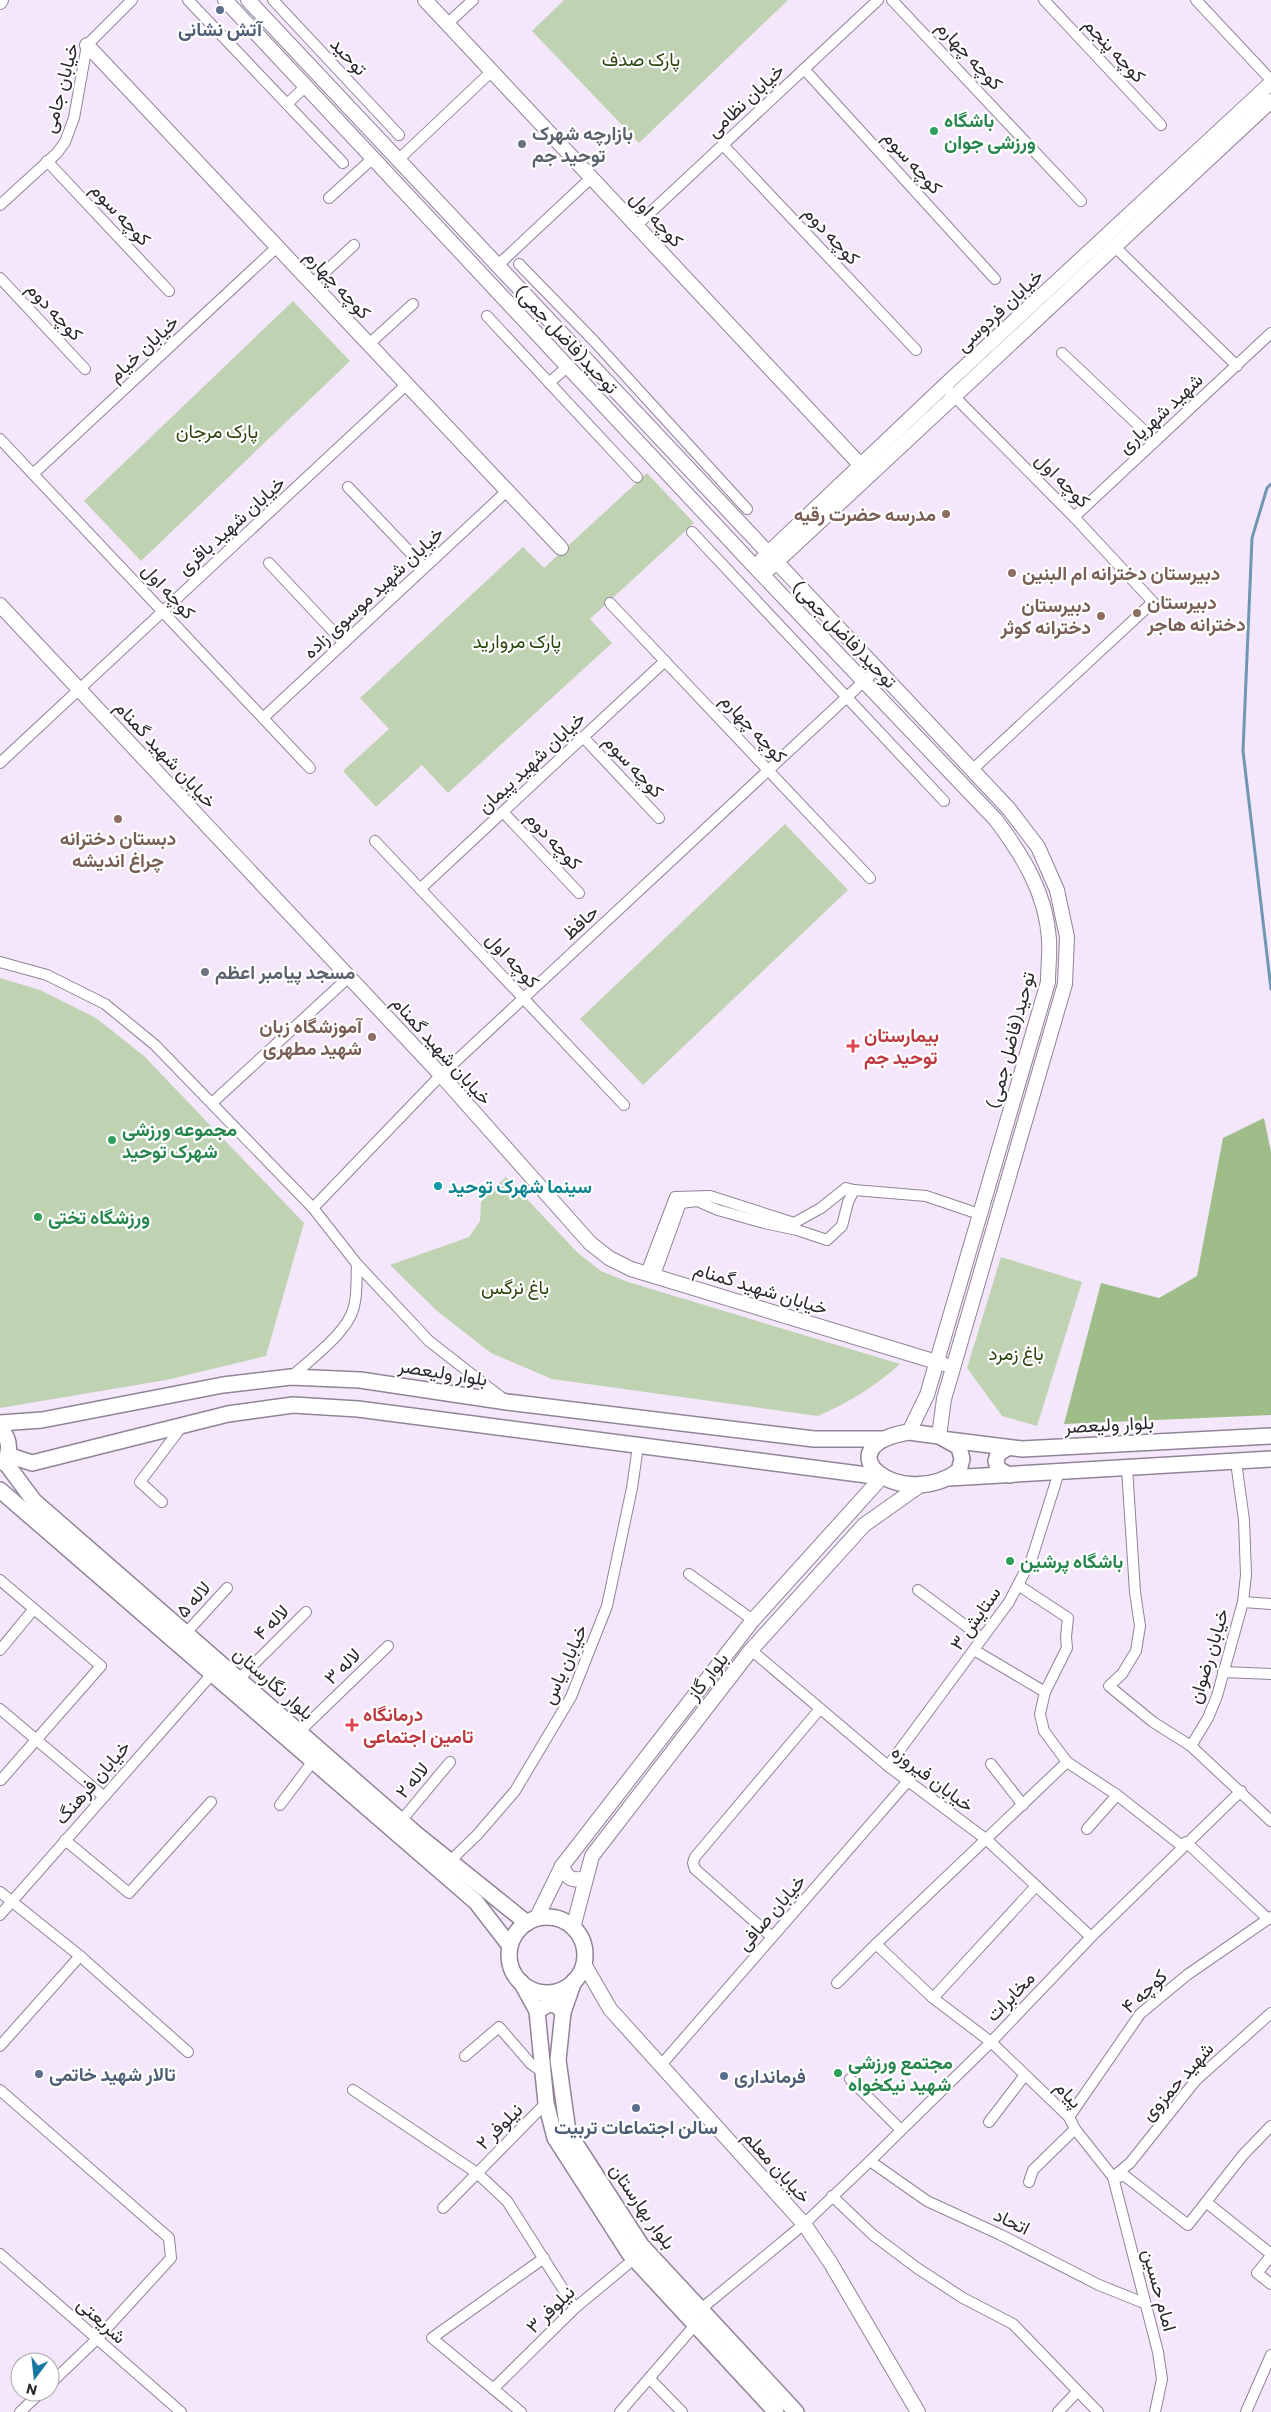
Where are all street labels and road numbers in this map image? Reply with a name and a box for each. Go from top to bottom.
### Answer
street label: کوچه پنجم [1077,12,1151,89]
street label: کوچه چهارم [930,15,1008,96]
street label: توحید [325,32,373,80]
street label: خیابان جامی [36,40,84,136]
street label: خیابان نظامی [701,58,789,142]
street label: کوچه سوم [877,125,948,200]
street label: کوچه سوم [84,177,156,252]
street label: کوچه اول [624,186,689,253]
street label: کوچه دوم [797,201,865,271]
street label: کوچه چهارم [298,244,376,325]
street label: خیابان فردوسی [950,263,1048,357]
street label: کوچه دوم [20,277,88,347]
street label: توحید(فاضل جمی) [510,279,624,399]
street label: خیابان خیام [103,309,184,387]
street label: شهید شهریاری [1112,368,1208,458]
street label: کوچه اول [1029,447,1096,514]
street label: خیابان شهید باقری [172,470,290,580]
street label: خیابان شهید موسوی زاده [298,521,448,663]
street label: کوچه اول [136,558,201,625]
street label: توحید(فاضل جمی) [787,575,903,693]
street label: کوچه چهارم [714,688,792,769]
street label: خیابان شهید گمنام [109,695,222,814]
street label: خیابان شهید پیمان [472,706,591,820]
street label: کوچه سوم [597,729,669,804]
street label: کوچه دوم [519,806,587,876]
street label: حافظ [557,899,602,944]
street label: کوچه اول [480,927,545,994]
street label: توحید(فاضل جمی) [980,969,1040,1111]
street label: خیابان شهید گمنام [386,990,497,1110]
street label: خیابان شهید گمنام [691,1256,831,1321]
street label: بلوار ولیعصر [396,1353,489,1391]
street label: بلوار ولیعصر [1062,1410,1155,1438]
street label: لاله ۵ [170,1576,215,1622]
street label: ستایش ۳ [944,1581,1006,1655]
street label: لاله ۴ [248,1599,293,1644]
street label: خیابان رضوان [1182,1605,1234,1707]
street label: خیابان یاس [536,1620,592,1708]
street label: بلوار نگارستان [228,1641,320,1725]
street label: لاله ۳ [318,1643,365,1689]
street label: بلوار گاز [680,1647,733,1706]
street label: خیابان فرهنگ [49,1735,135,1829]
street label: خیابان فیروزه [887,1739,979,1817]
street label: لاله ۲ [390,1757,433,1802]
street label: خیابان صافی [731,1869,811,1955]
street label: کوچه ۴ [1116,1964,1173,2020]
street label: مخابرات [980,1966,1040,2026]
street label: شهید حمزوی [1135,2037,1219,2125]
street label: پیام [1049,2075,1088,2114]
street label: نیلوفر ۲ [471,2098,527,2154]
street label: خیابان معلم [737,2124,816,2208]
street label: بلوار بهارستان [605,2158,681,2254]
street label: اتحاد [990,2202,1034,2239]
street label: امام حسین [1137,2246,1183,2334]
street label: نیلوفر ۳ [520,2280,580,2338]
street label: شریعتی [72,2292,132,2348]

